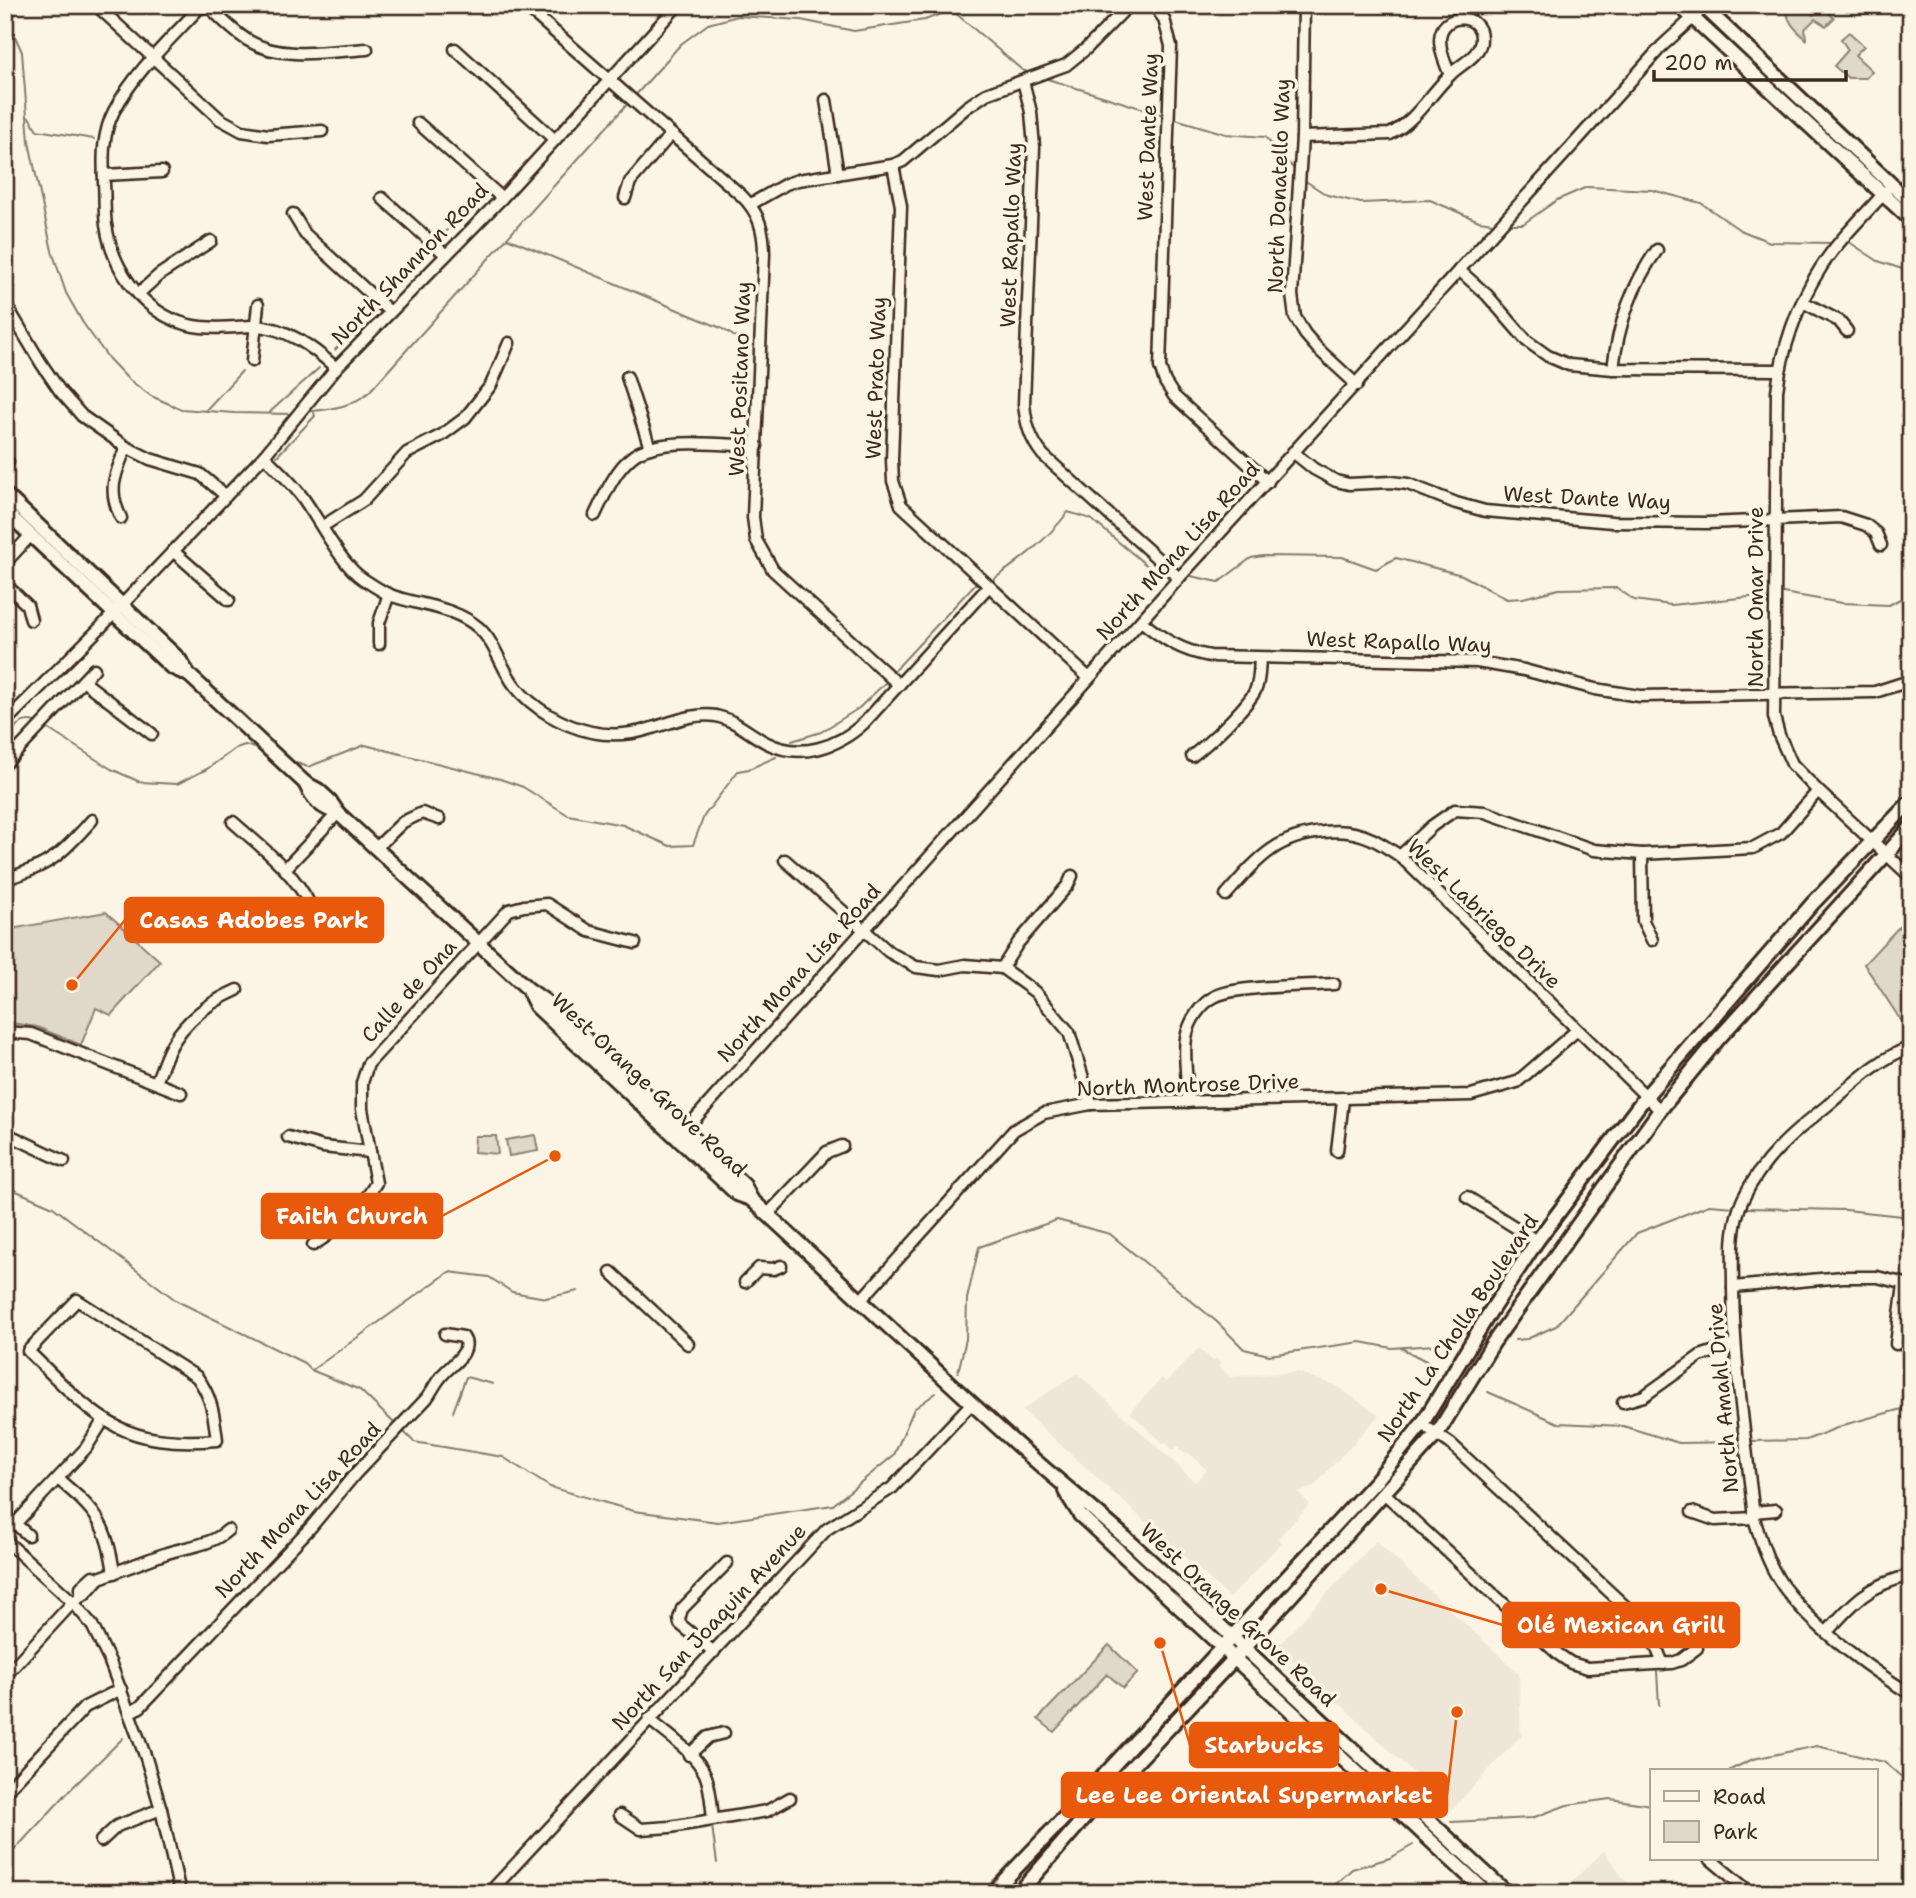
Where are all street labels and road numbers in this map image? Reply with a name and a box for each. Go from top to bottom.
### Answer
street label: West Dante Way [1131,52,1165,222]
street label: North Donatello Way [1261,78,1297,294]
street label: West Rapallo Way [994,142,1028,328]
street label: North Shannon Road [325,177,495,351]
street label: West Positano Way [723,281,757,477]
street label: West Prato Way [859,296,893,460]
street label: North Mona Lisa Road [1090,455,1266,647]
street label: West Dante Way [1502,480,1672,516]
street label: North Omar Drive [1742,506,1770,688]
street label: West Rapallo Way [1306,625,1492,659]
street label: West Labriego Drive [1401,833,1567,995]
street label: North Mona Lisa Road [711,877,887,1069]
street label: Calle de Ona [355,933,463,1049]
street label: West Orange Grove Road [545,987,753,1183]
street label: North Montrose Drive [1076,1067,1300,1103]
street label: North La Cholla Boulevard [1371,1208,1545,1448]
street label: North Amahl Drive [1701,1302,1745,1494]
street label: North Mona Lisa Road [209,1416,387,1604]
street label: West Orange Grove Road [1134,1517,1342,1713]
street label: North San Joaquin Avenue [606,1518,812,1736]

